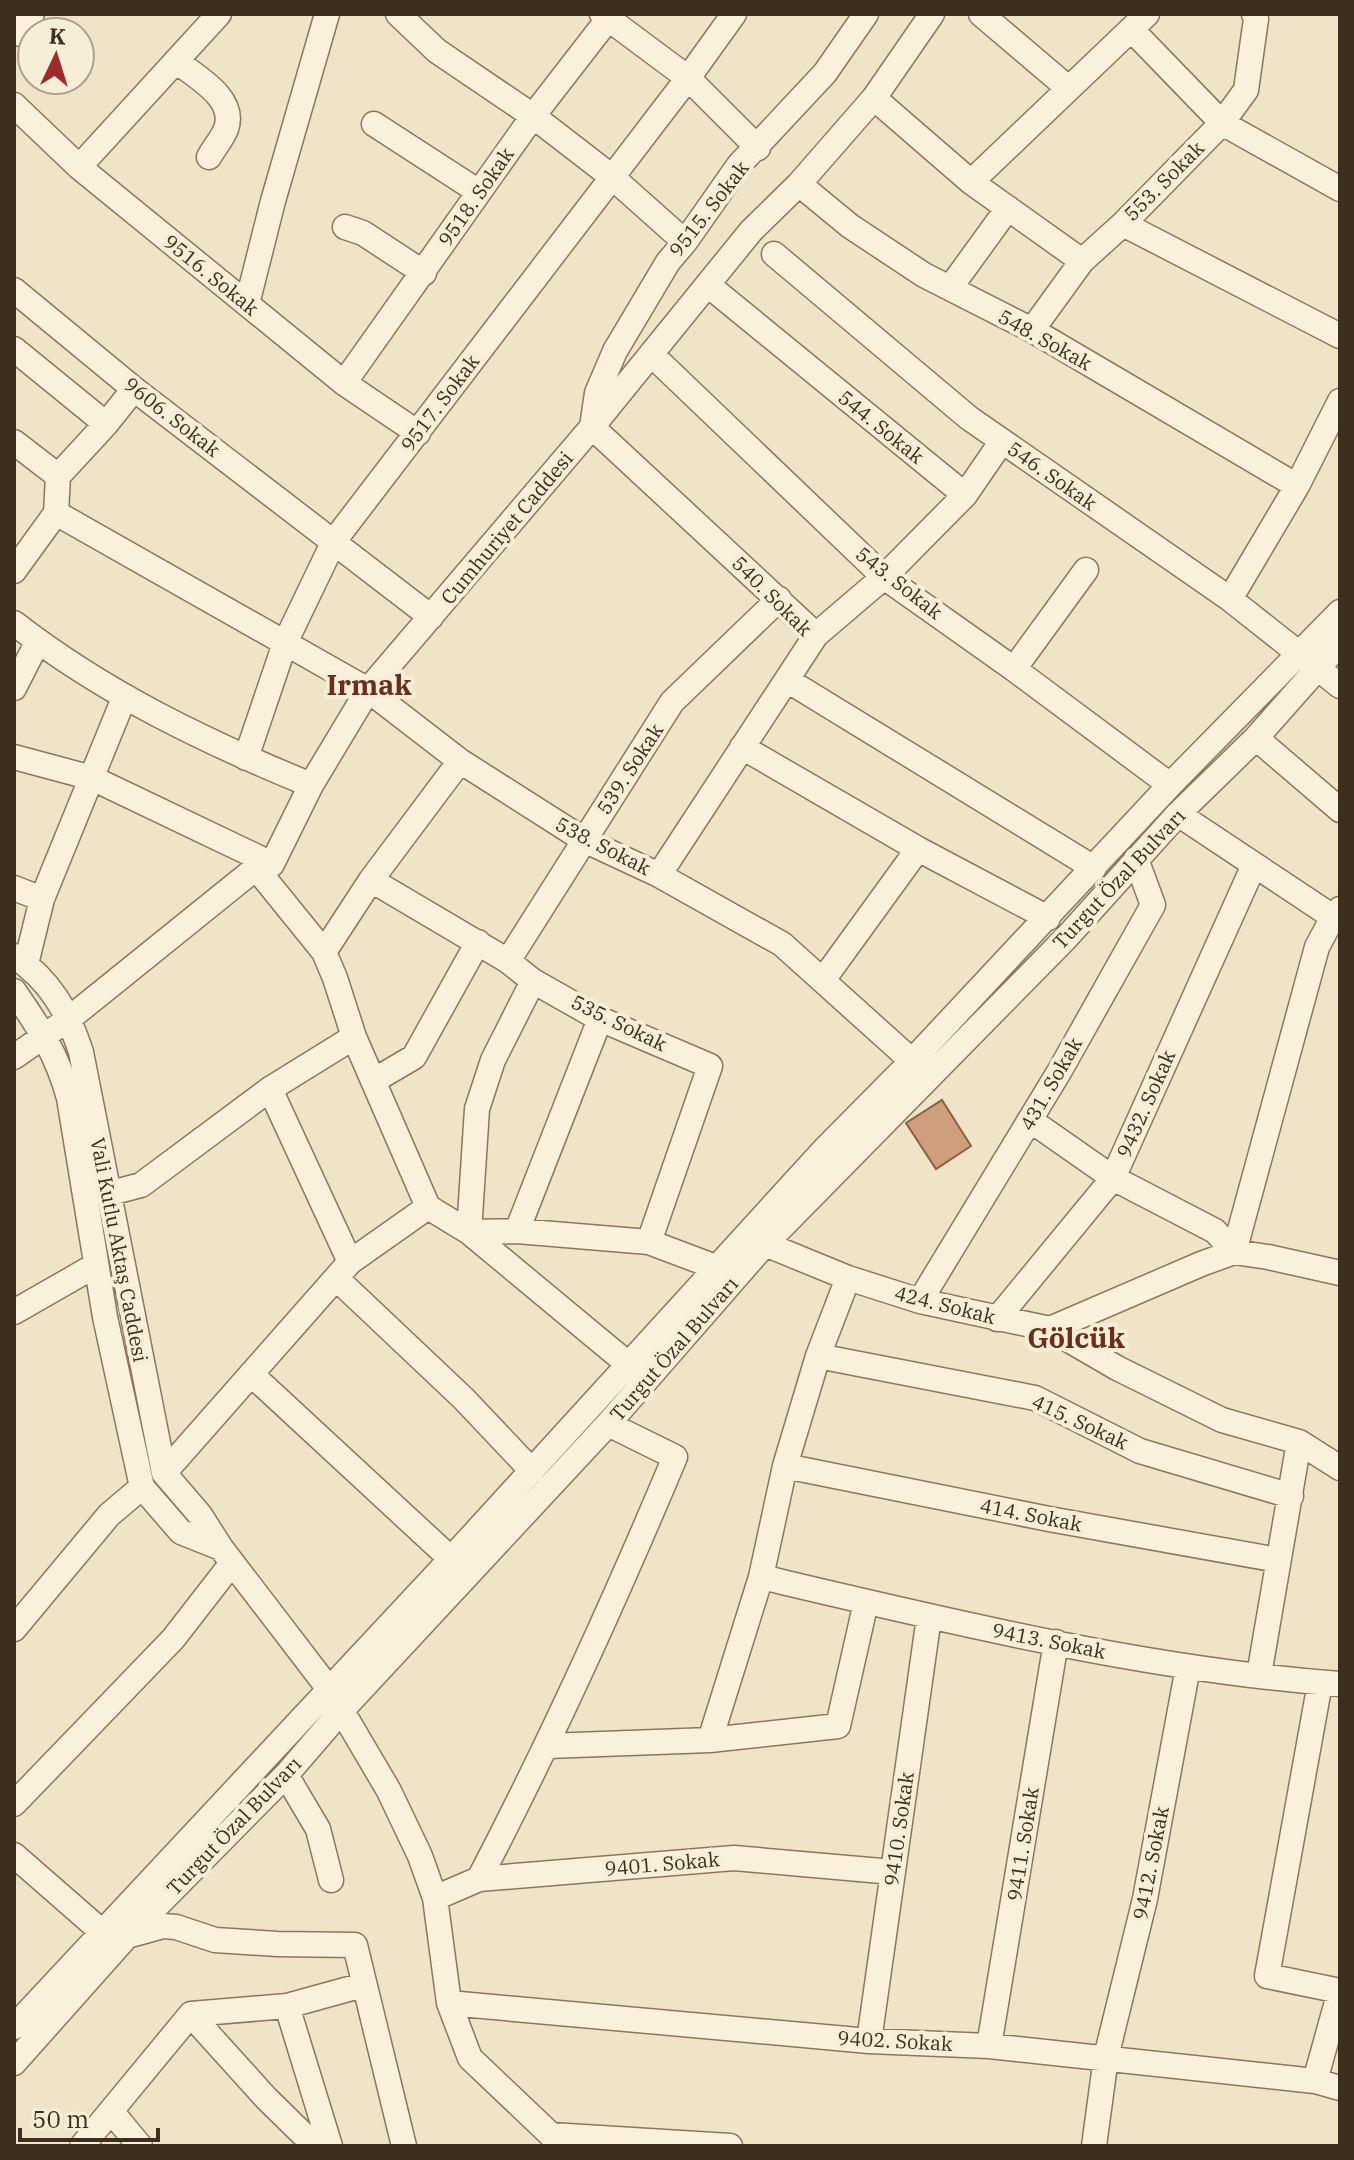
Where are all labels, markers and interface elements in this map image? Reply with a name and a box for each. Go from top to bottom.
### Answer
north arrow [16,16,96,96]
text: K [48,20,67,51]
street label: 553. Sokak [1118,134,1210,227]
street label: 9518. Sokak [431,141,520,252]
street label: 9515. Sokak [662,155,755,262]
street label: 9516. Sokak [158,228,265,322]
street label: 548. Sokak [994,303,1097,377]
street label: 9517. Sokak [394,348,485,457]
street label: 9606. Sokak [119,370,226,463]
street label: 544. Sokak [833,384,930,470]
street label: 546. Sokak [1002,435,1103,516]
street label: Cumhuriyet Caddesi [435,445,579,610]
street label: 543. Sokak [850,540,949,625]
street label: 540. Sokak [726,550,819,642]
district label: Irmak [326,666,412,703]
street label: 539. Sokak [590,718,669,819]
street label: Turgut Özal Bulvarı [1046,803,1191,955]
street label: 538. Sokak [551,810,656,881]
street label: 535. Sokak [567,988,672,1057]
street label: 431. Sokak [1013,1032,1088,1135]
street label: 9432. Sokak [1110,1045,1181,1162]
street label: Vali Kutlu Aktaş Caddesi [84,1135,155,1364]
street label: Turgut Özal Bulvarı [603,1271,744,1427]
street label: 424. Sokak [892,1279,999,1330]
district label: Gölcük [1027,1319,1125,1356]
street label: 415. Sokak [1028,1387,1133,1456]
street label: 414. Sokak [978,1491,1085,1538]
street label: 9413. Sokak [990,1616,1109,1665]
street label: Turgut Özal Bulvarı [160,1750,307,1901]
street label: 9410. Sokak [877,1770,920,1888]
street label: 9411. Sokak [1000,1785,1045,1903]
street label: 9412. Sokak [1126,1803,1175,1922]
street label: 9401. Sokak [603,1845,721,1882]
street label: 9402. Sokak [837,2024,954,2057]
scale bar [20,2092,158,2142]
text: 50 m [32,2103,89,2135]

